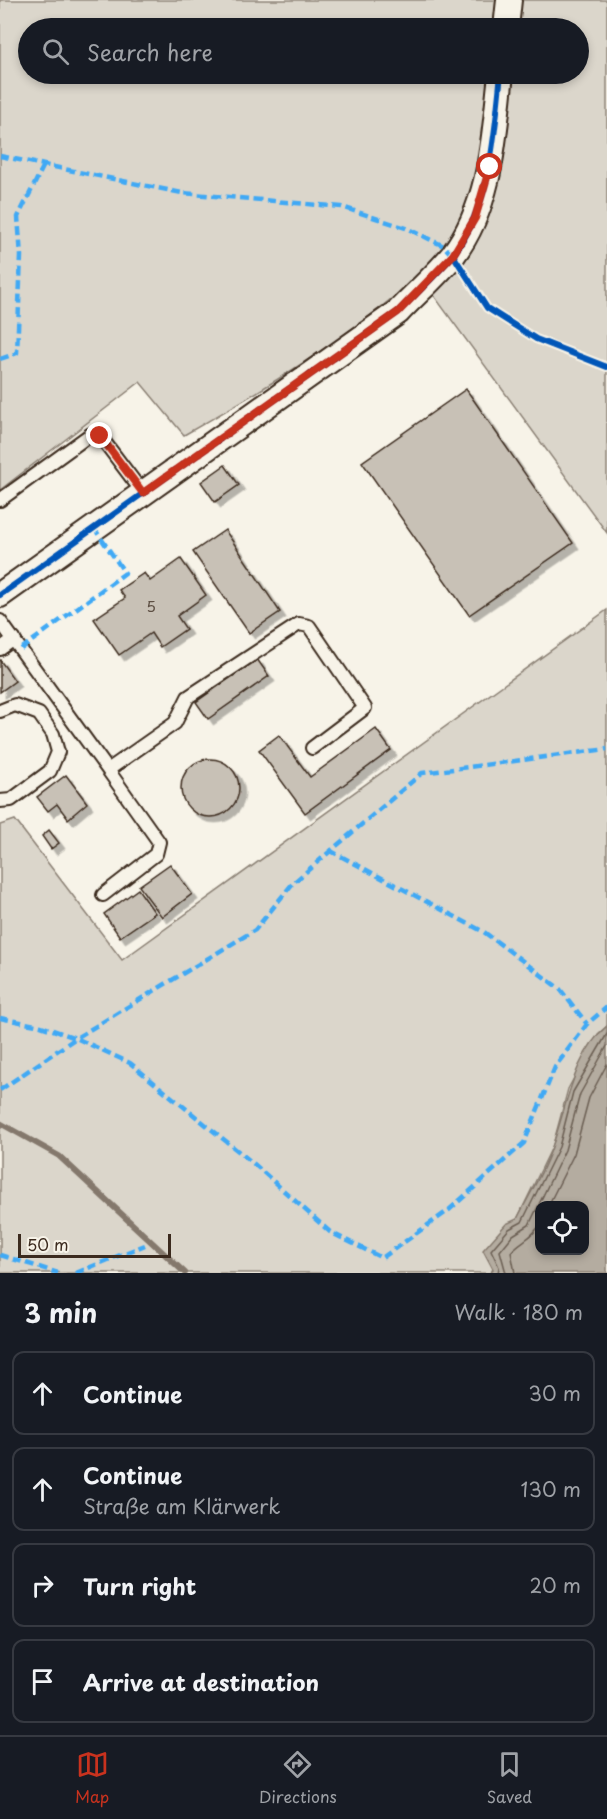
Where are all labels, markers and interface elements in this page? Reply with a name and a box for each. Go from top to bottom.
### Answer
search box [18,18,589,84]
icon: search [39,35,72,68]
text: Search here [87,35,213,68]
route start [476,153,502,179]
route end [86,422,112,448]
house number: 5 [146,594,156,617]
map controls [535,1201,589,1255]
button: locate [535,1201,589,1255]
scale bar [18,1231,171,1258]
text: 50 m [27,1232,68,1256]
text: 3 min [24,1293,97,1332]
text: Walk · 180 m [455,1297,583,1327]
icon: ahead [26,1377,59,1410]
text: Continue [83,1377,182,1410]
text: 30 m [528,1378,581,1408]
text: Continue [83,1458,182,1491]
icon: ahead [26,1473,59,1506]
text: 130 m [521,1474,581,1504]
text: Straße am Klärwerk [83,1491,280,1521]
icon: right [26,1569,59,1602]
text: Turn right [83,1569,196,1602]
text: 20 m [529,1570,581,1600]
icon: arrive [26,1665,59,1698]
text: Arrive at destination [83,1665,319,1698]
tab: Map [75,1748,109,1808]
tab: Directions [259,1748,337,1808]
tab: Saved [487,1748,532,1808]

